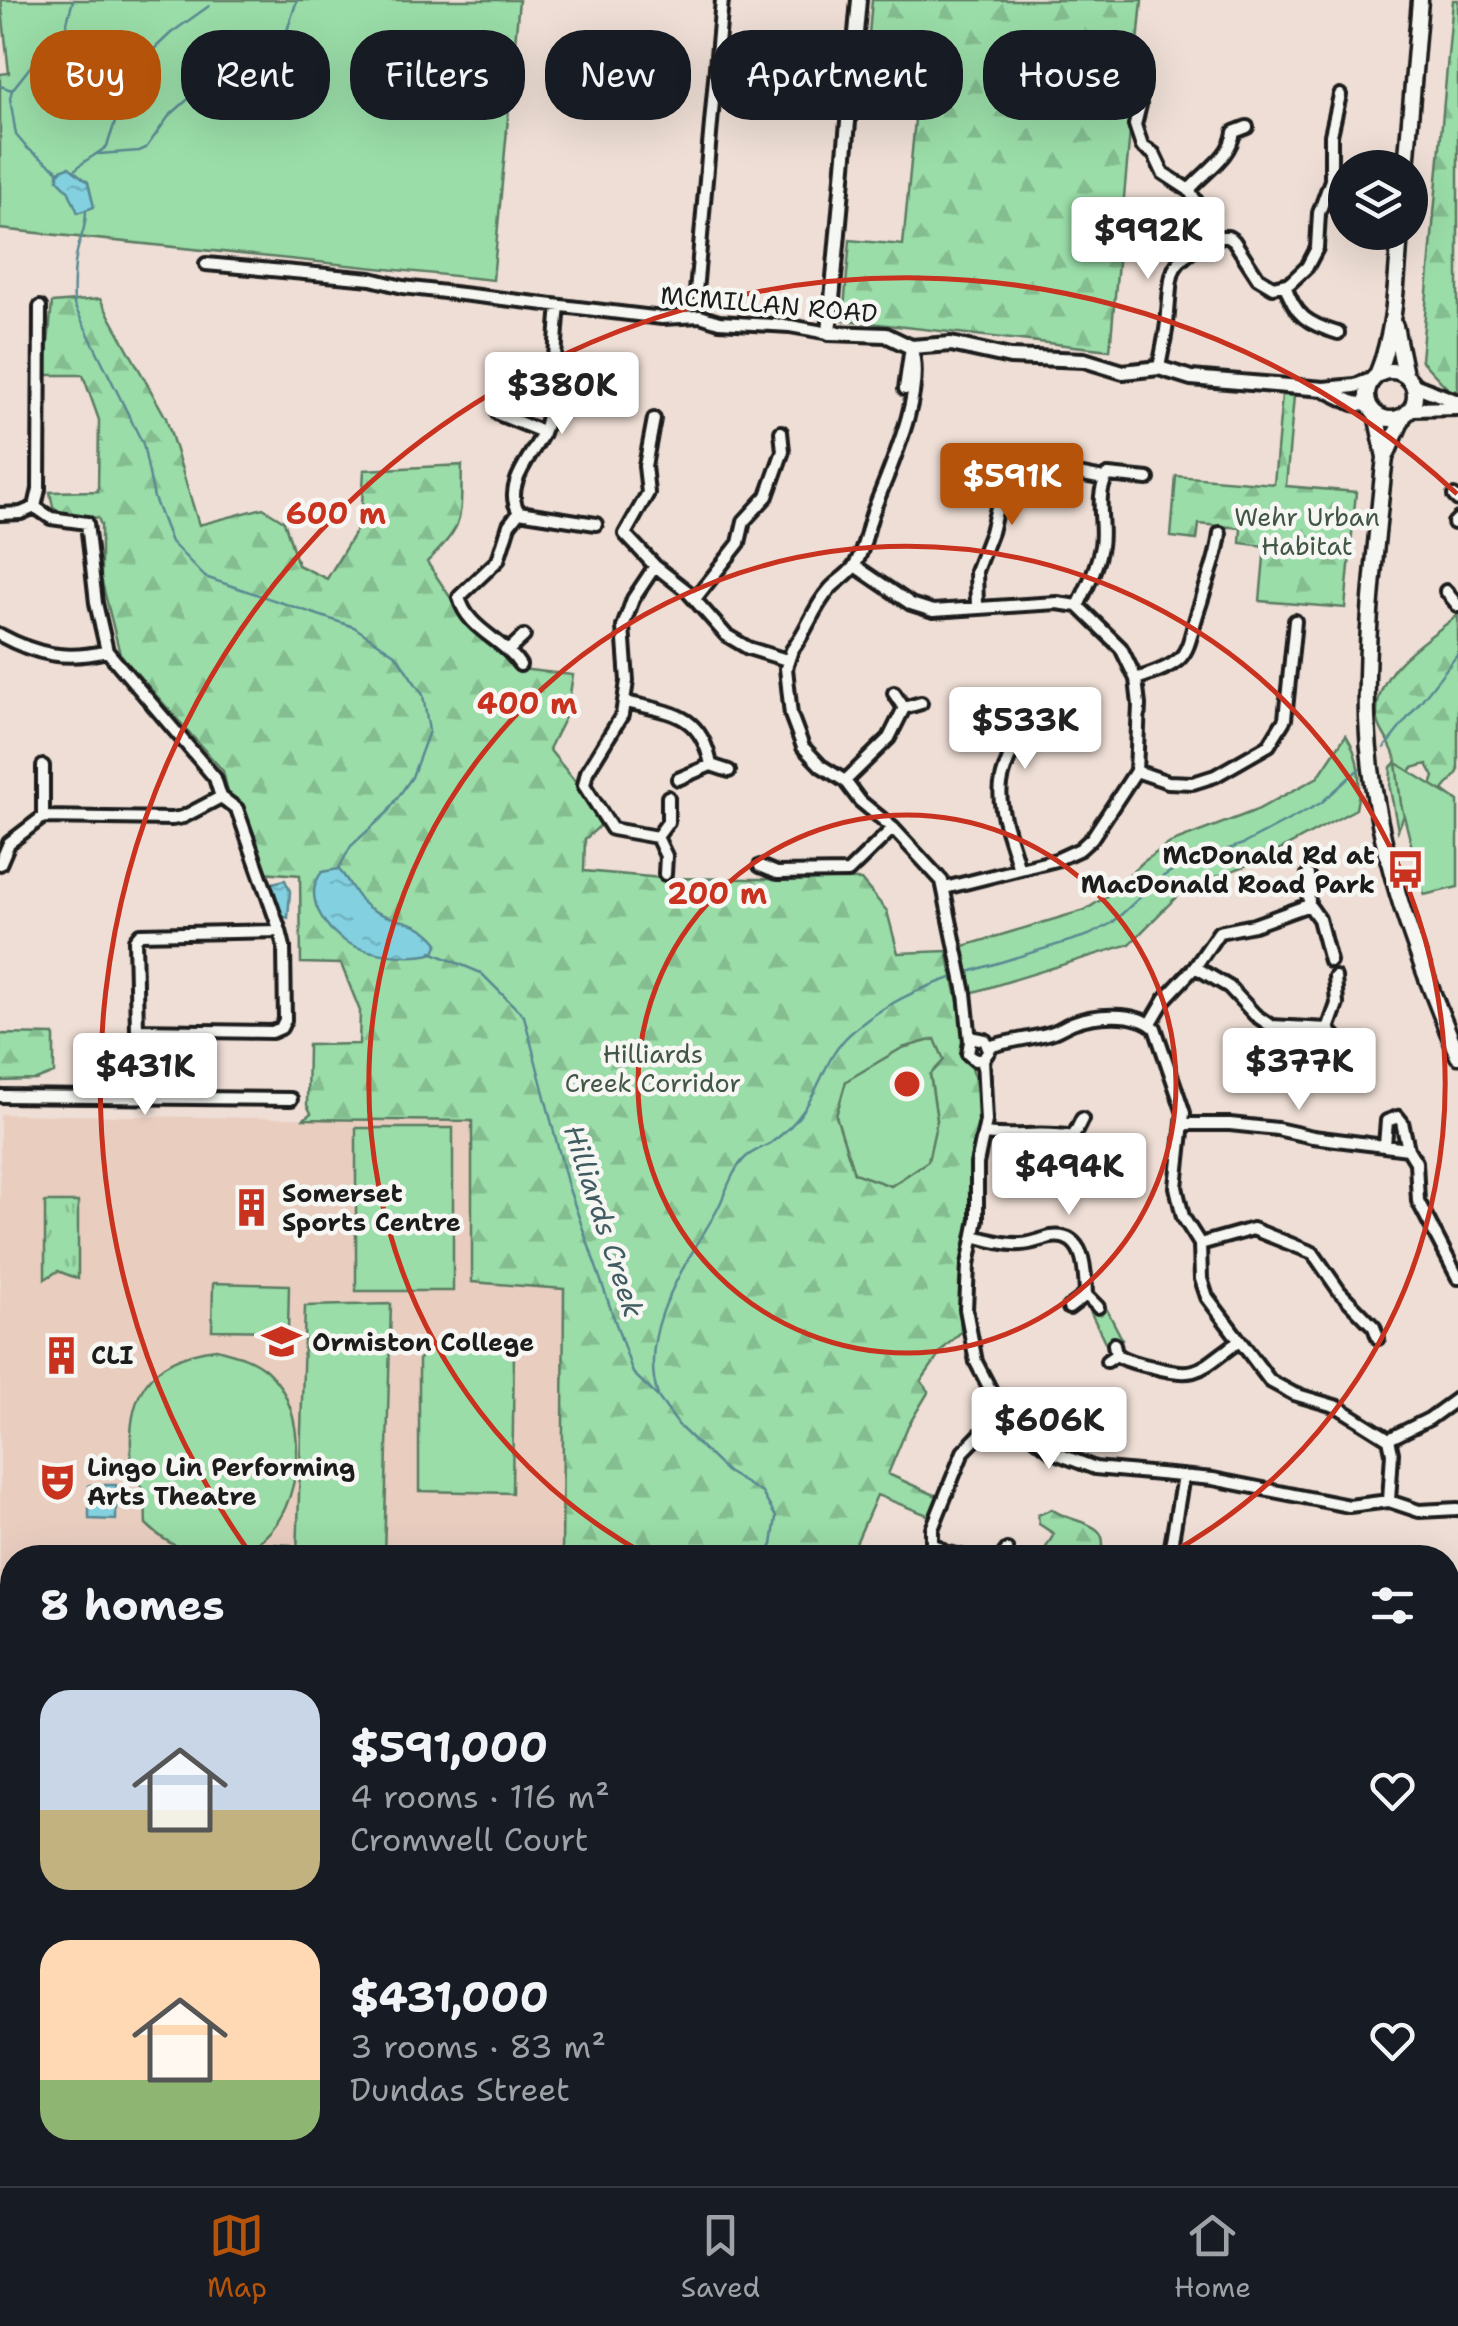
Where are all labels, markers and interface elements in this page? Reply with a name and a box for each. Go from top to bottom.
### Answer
chip: Buy [30,30,161,120]
chip: Rent [181,30,330,120]
chip: Filters [350,30,525,120]
chip: New [545,30,691,120]
chip: Apartment [711,30,963,120]
chip: House [983,30,1156,120]
map controls [1328,150,1428,250]
button: layers [1328,150,1428,250]
pin: $992K [1078,197,1218,282]
text: $992K [1093,208,1203,251]
street label: MCMILLAN ROAD [659,278,879,330]
pin: $380K [492,352,632,437]
text: $380K [507,363,617,406]
pin: $591K [942,443,1082,528]
text: $591K [962,454,1062,497]
text: 600 m [286,493,386,534]
park label: Wehr Urban Habitat [1234,500,1380,563]
text: 400 m [477,683,577,724]
pin: $533K [955,687,1095,772]
text: $533K [971,698,1079,741]
place label: McDonald Rd at MacDonald Road Park [1081,838,1375,901]
bus stop icon: McDonald Rd at MacDonald Road Park [1384,848,1426,890]
text: 200 m [667,873,767,914]
pin: $377K [1229,1028,1369,1113]
pin: $431K [75,1033,215,1118]
park label: Hilliards Creek Corridor [565,1037,741,1100]
text: $377K [1245,1039,1353,1082]
text: $431K [95,1044,195,1087]
centre of rings [889,1066,925,1102]
water label: Hilliards Creek [555,1120,653,1322]
pin: $494K [999,1133,1139,1218]
text: $494K [1014,1144,1124,1187]
place label: Somerset Sports Centre [282,1176,461,1239]
building icon: Somerset Sports Centre [231,1186,273,1228]
school or university icon: Ormiston College [261,1321,303,1363]
place label: Ormiston College [312,1325,534,1359]
building icon: CLI [40,1334,82,1376]
place label: CLI [91,1338,134,1372]
pin: $606K [979,1387,1119,1472]
text: $606K [994,1398,1104,1441]
place label: Lingo Lin Performing Arts Theatre [87,1450,355,1513]
theatre icon: Lingo Lin Performing Arts Theatre [36,1460,78,1502]
text: 8 homes [40,1577,225,1633]
icon: filters [1365,1578,1420,1633]
text: $591,000 [350,1719,548,1775]
icon: home [120,1730,240,1850]
icon: heart [1365,1763,1420,1818]
text: 4 rooms · 116 m² [350,1775,610,1818]
text: Cromwell Court [350,1818,588,1861]
text: $431,000 [350,1969,549,2025]
icon: home [120,1980,240,2100]
icon: heart [1365,2013,1420,2068]
text: 3 rooms · 83 m² [350,2025,606,2068]
text: Dundas Street [350,2068,570,2111]
tab: Map [207,2208,267,2306]
tab: Saved [681,2208,760,2306]
tab: Home [1174,2208,1251,2306]

